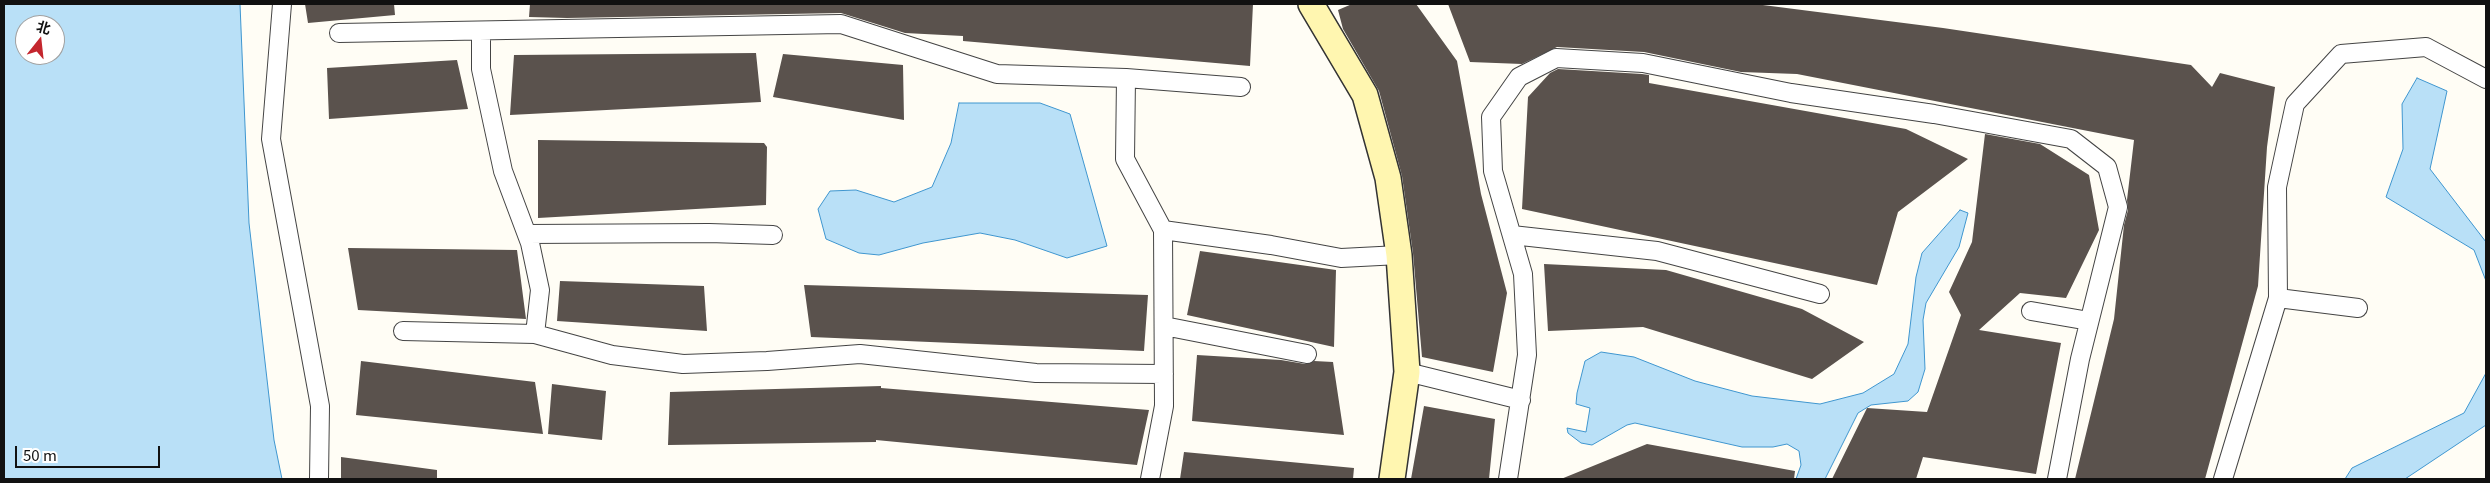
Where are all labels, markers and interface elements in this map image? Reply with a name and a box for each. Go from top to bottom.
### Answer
north arrow [15,15,65,65]
text: 北 [34,15,53,38]
scale bar [18,436,162,468]
text: 50 m [23,444,57,465]

